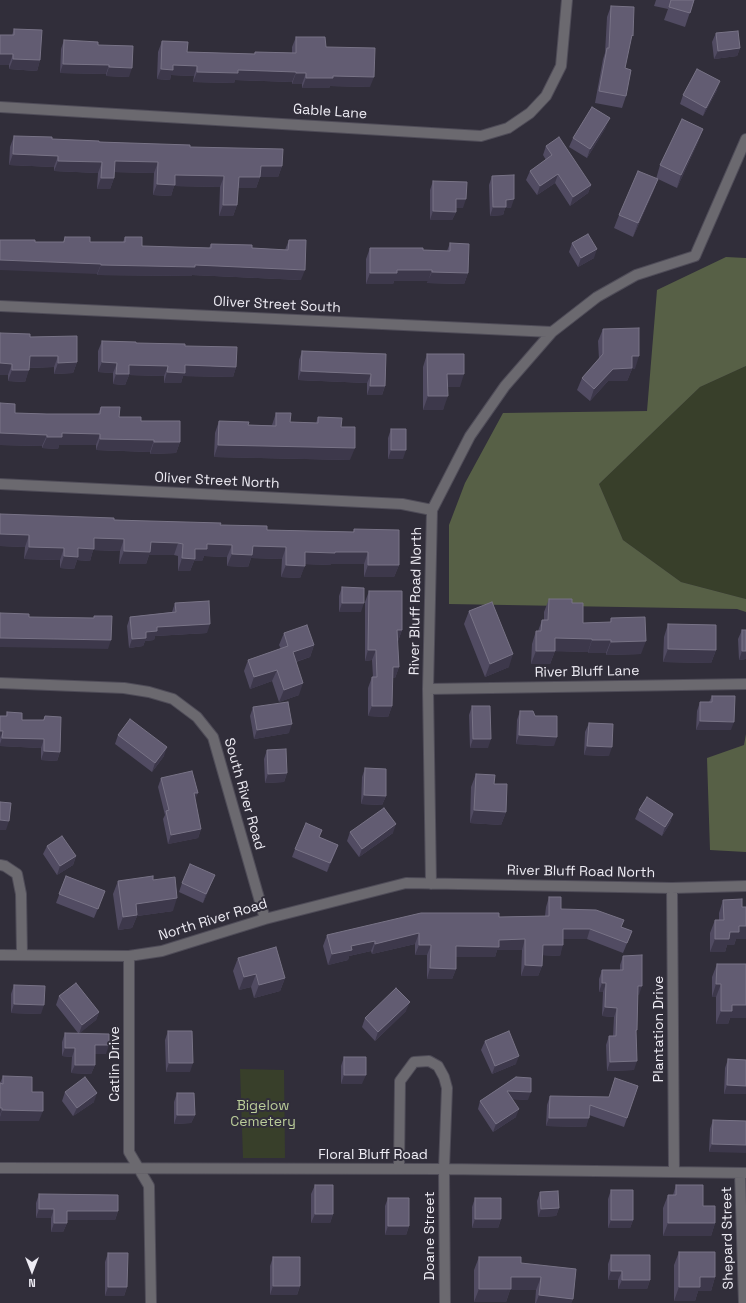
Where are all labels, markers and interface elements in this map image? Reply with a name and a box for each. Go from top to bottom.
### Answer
street label: Gable Lane [292,101,368,123]
street label: Oliver Street South [213,293,341,317]
street label: Oliver Street North [154,469,280,493]
street label: River Bluff Road North [406,527,426,675]
street label: River Bluff Lane [534,663,640,681]
street label: South River Road [220,736,268,852]
street label: River Bluff Road North [507,862,655,882]
street label: North River Road [157,895,269,945]
street label: Plantation Drive [651,976,667,1082]
street label: Catlin Drive [107,1026,123,1102]
park label: Bigelow Cemetery [230,1098,296,1130]
street label: Floral Bluff Road [318,1147,428,1163]
street label: Shepard Street [719,1186,737,1290]
street label: Doane Street [422,1191,438,1281]
north arrow [12,1251,52,1291]
text: N [28,1276,36,1290]

